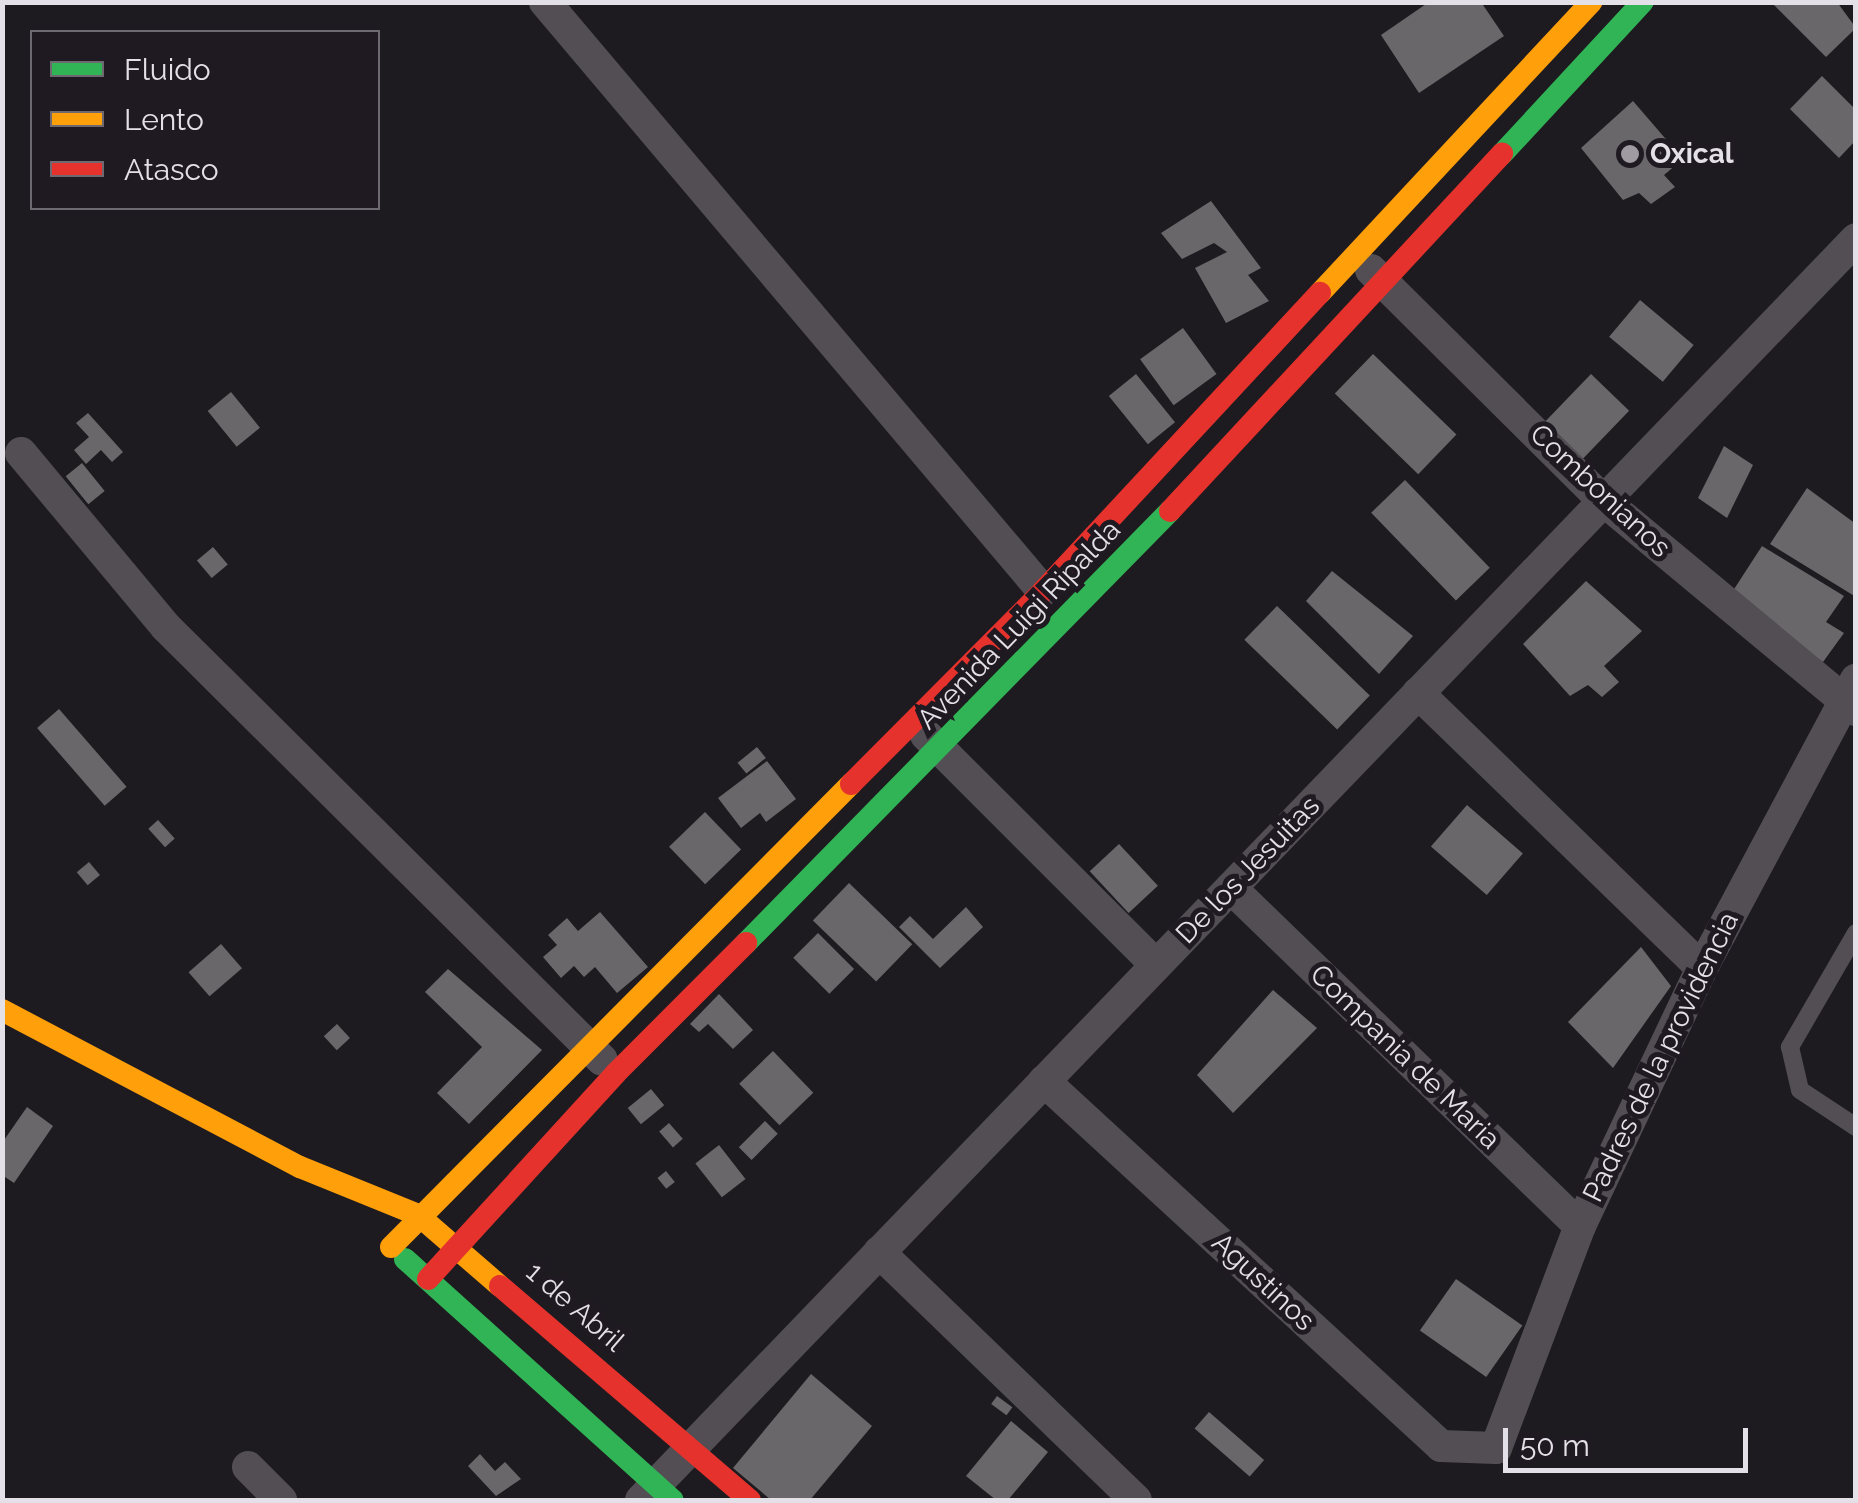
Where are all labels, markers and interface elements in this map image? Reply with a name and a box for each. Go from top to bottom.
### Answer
legend [30,30,380,210]
text: Fluido [124,52,211,87]
text: Lento [124,102,204,137]
place label: Oxical [1650,137,1734,171]
marker: Oxical [1619,143,1641,165]
text: Atasco [124,152,219,187]
street label: Combonianos [1523,417,1677,565]
street label: Avenida Luigi Ripalda [910,513,1128,737]
street label: De los Jesuitas [1169,789,1327,951]
street label: Padres de la providencia [1576,907,1746,1207]
street label: Compania de Maria [1303,958,1507,1156]
street label: Agustinos [1205,1226,1321,1338]
street label: 1 de Abril [519,1255,631,1359]
scale bar [1508,1408,1753,1470]
text: 50 m [1520,1428,1590,1463]

